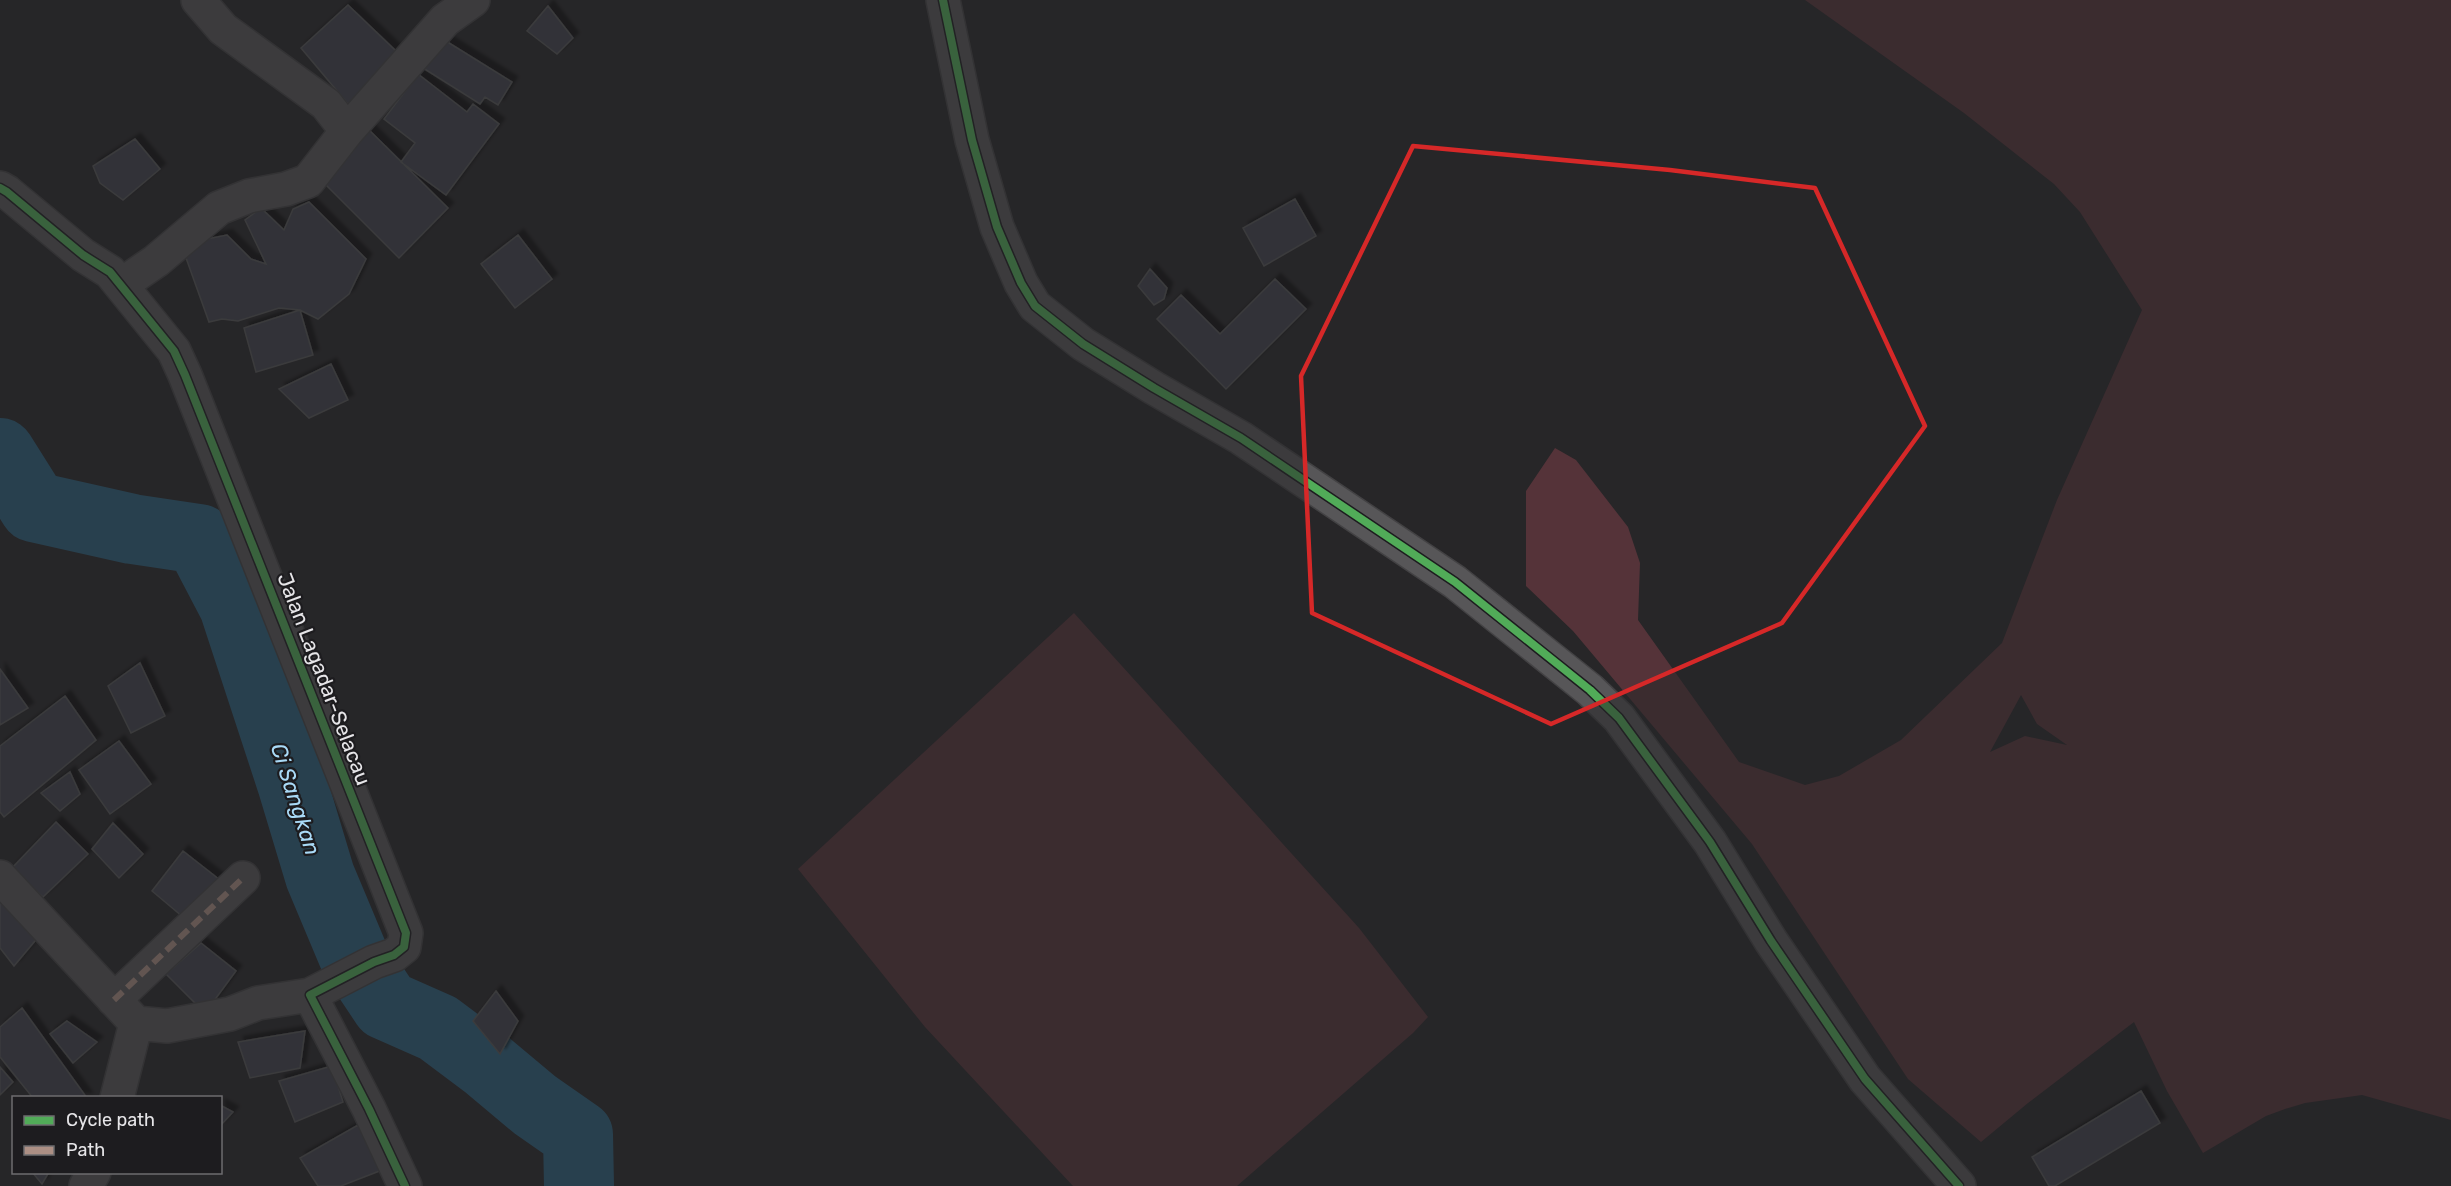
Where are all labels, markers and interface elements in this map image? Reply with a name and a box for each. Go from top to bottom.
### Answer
street label: Jalan Lagadar-Selacau [272,569,377,788]
water label: Ci Sangkan [265,740,326,858]
legend [12,1096,222,1174]
text: Cycle path [66,1109,155,1131]
text: Path [66,1139,105,1161]

